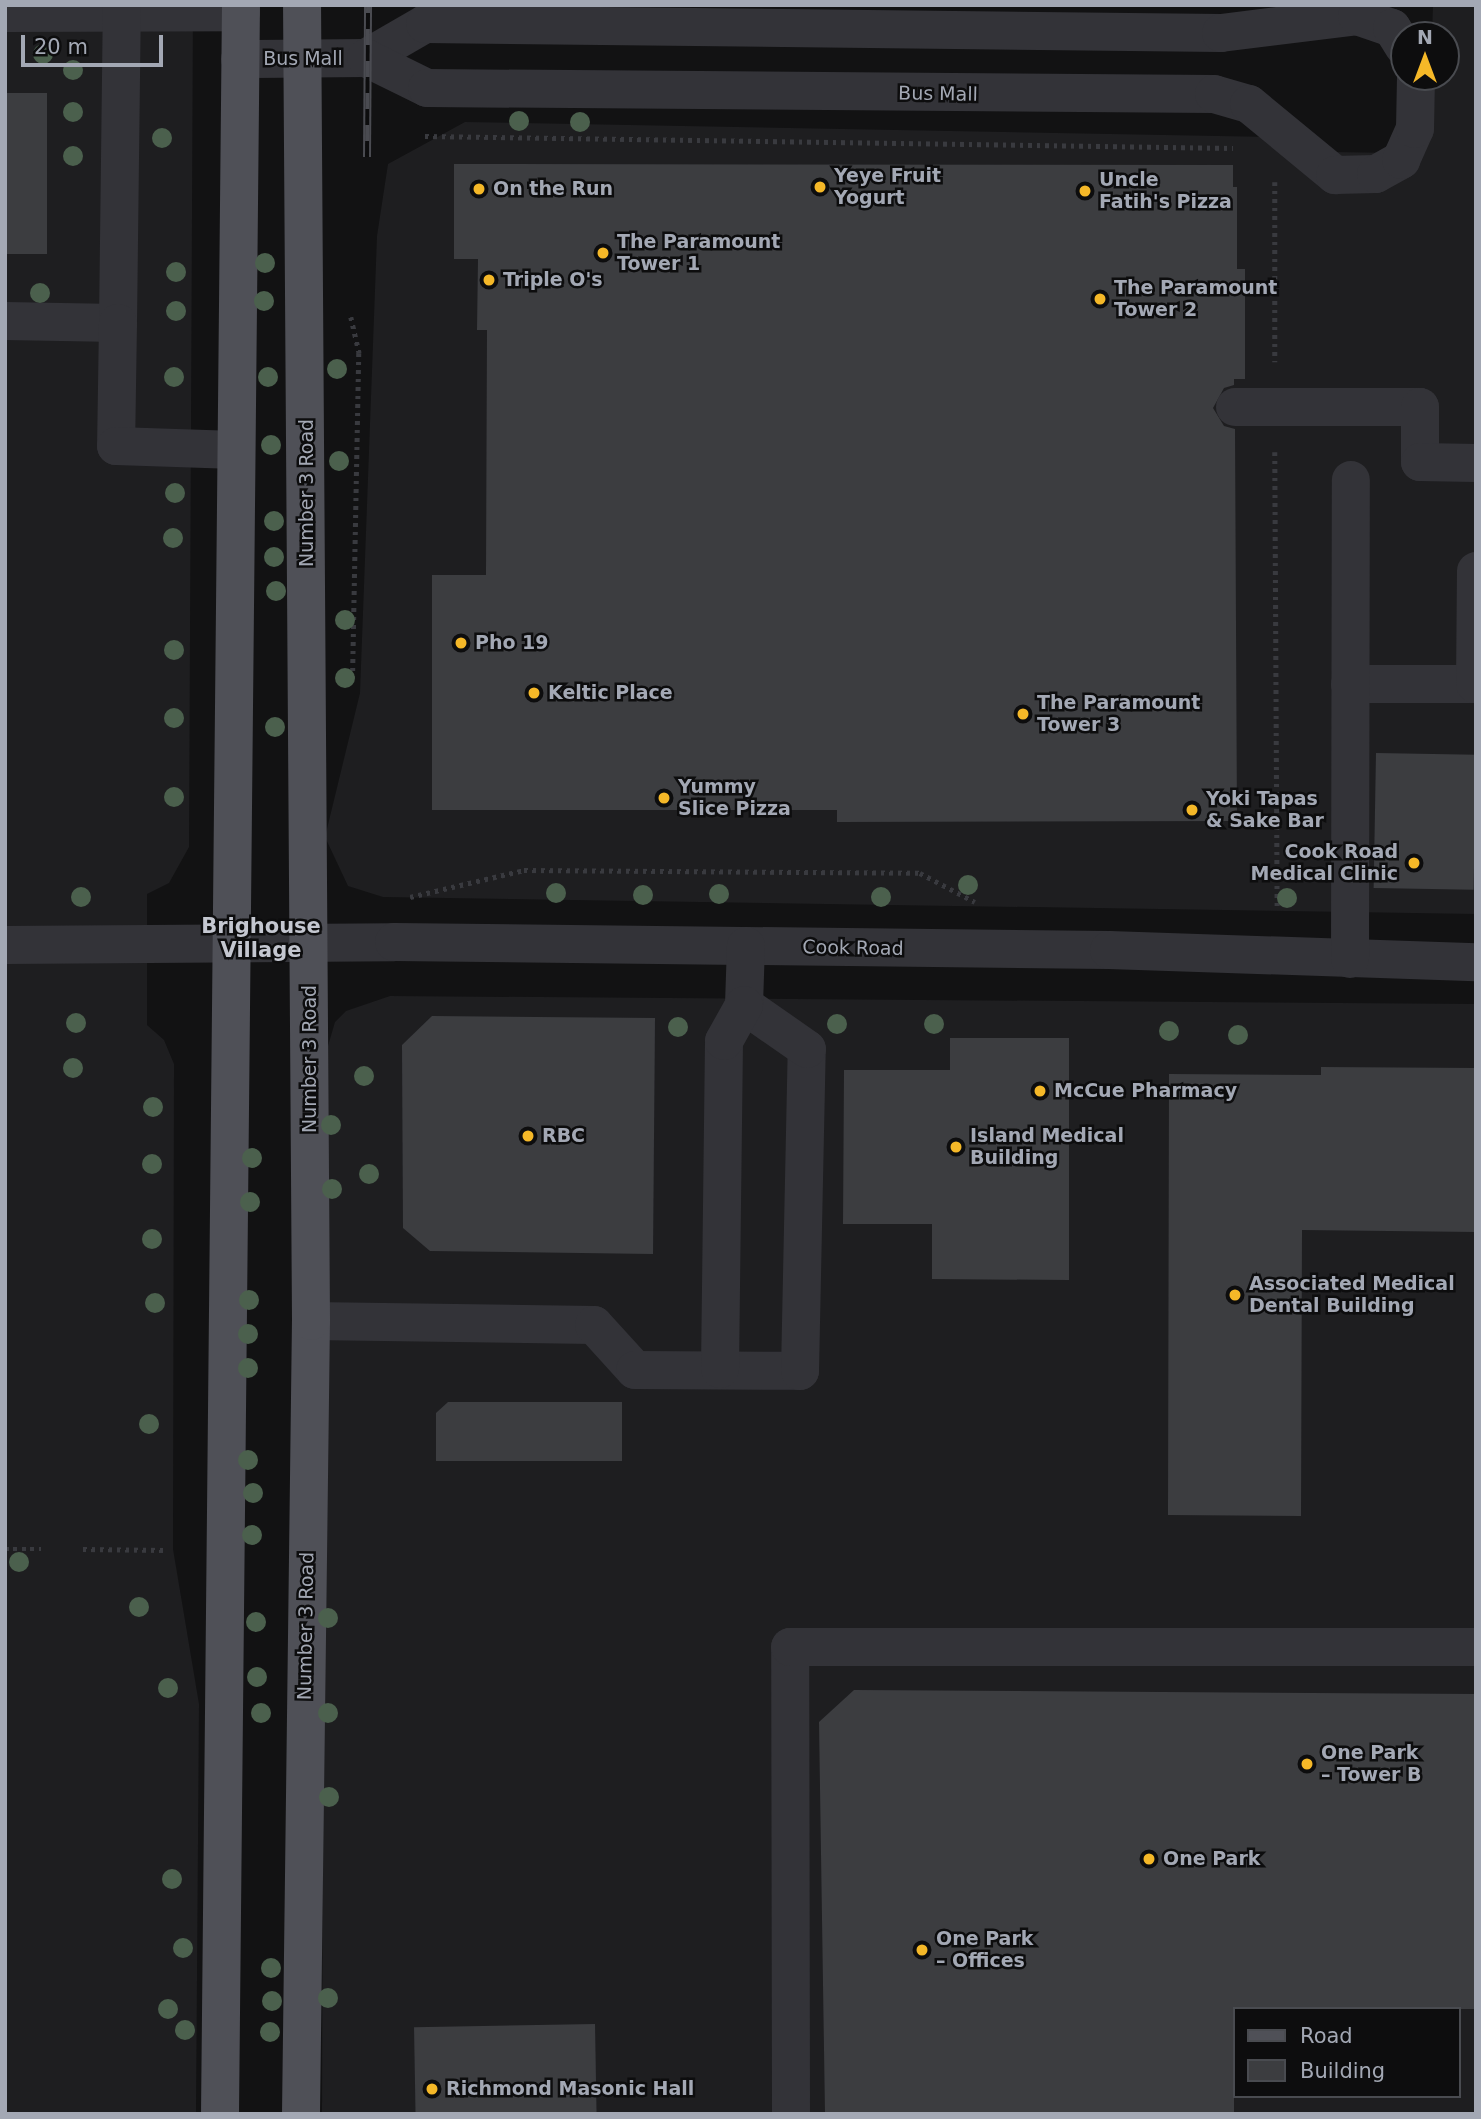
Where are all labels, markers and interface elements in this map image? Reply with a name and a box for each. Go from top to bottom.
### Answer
scale bar [24,21,166,65]
north arrow [1390,21,1460,91]
text: N [1417,26,1433,48]
text: 20 m [34,35,88,59]
street label: Bus Mall [263,48,343,70]
street label: Bus Mall [898,82,978,106]
place label: Yeye Fruit Yogurt [834,165,941,209]
place label: Uncle Fatih's Pizza [1099,169,1232,213]
place label: On the Run [493,178,613,200]
marker: Yeye Fruit Yogurt [812,179,828,195]
marker: On the Run [471,181,487,197]
marker: Uncle Fatih's Pizza [1077,183,1093,199]
place label: The Paramount Tower 1 [617,231,780,275]
marker: The Paramount Tower 1 [595,245,611,261]
place label: Triple O's [503,269,603,291]
marker: Triple O's [481,272,497,288]
place label: The Paramount Tower 2 [1114,277,1277,321]
marker: The Paramount Tower 2 [1092,291,1108,307]
street label: Number 3 Road [296,419,318,567]
place label: Pho 19 [475,632,549,654]
marker: Pho 19 [453,635,469,651]
place label: Keltic Place [548,682,673,704]
marker: Keltic Place [526,685,542,701]
place label: The Paramount Tower 3 [1037,692,1200,736]
marker: The Paramount Tower 3 [1015,706,1031,722]
place label: Yummy Slice Pizza [678,776,791,820]
place label: Yoki Tapas & Sake Bar [1206,788,1324,832]
marker: Yummy Slice Pizza [656,790,672,806]
marker: Yoki Tapas & Sake Bar [1184,802,1200,818]
place label: Cook Road Medical Clinic [1251,841,1398,885]
marker: Cook Road Medical Clinic [1404,853,1424,873]
district label: Brighouse Village [201,913,321,963]
street label: Cook Road [802,936,904,960]
street label: Number 3 Road [299,985,321,1133]
place label: McCue Pharmacy [1054,1080,1237,1102]
marker: McCue Pharmacy [1032,1083,1048,1099]
place label: RBC [542,1125,585,1147]
place label: Island Medical Building [970,1125,1124,1169]
marker: RBC [520,1128,536,1144]
marker: Island Medical Building [948,1139,964,1155]
place label: Associated Medical Dental Building [1249,1273,1455,1317]
marker: Associated Medical Dental Building [1227,1287,1243,1303]
street label: Number 3 Road [293,1552,319,1700]
place label: One Park – Tower B [1321,1742,1422,1786]
marker: One Park – Tower B [1299,1756,1315,1772]
place label: One Park [1163,1848,1260,1870]
marker: One Park [1141,1851,1157,1867]
place label: One Park – Offices [936,1928,1033,1972]
marker: One Park – Offices [914,1942,930,1958]
legend [1232,2007,1460,2098]
text: Road [1300,2024,1353,2048]
text: Building [1300,2059,1385,2083]
place label: Richmond Masonic Hall [446,2078,694,2100]
marker: Richmond Masonic Hall [424,2081,440,2097]

